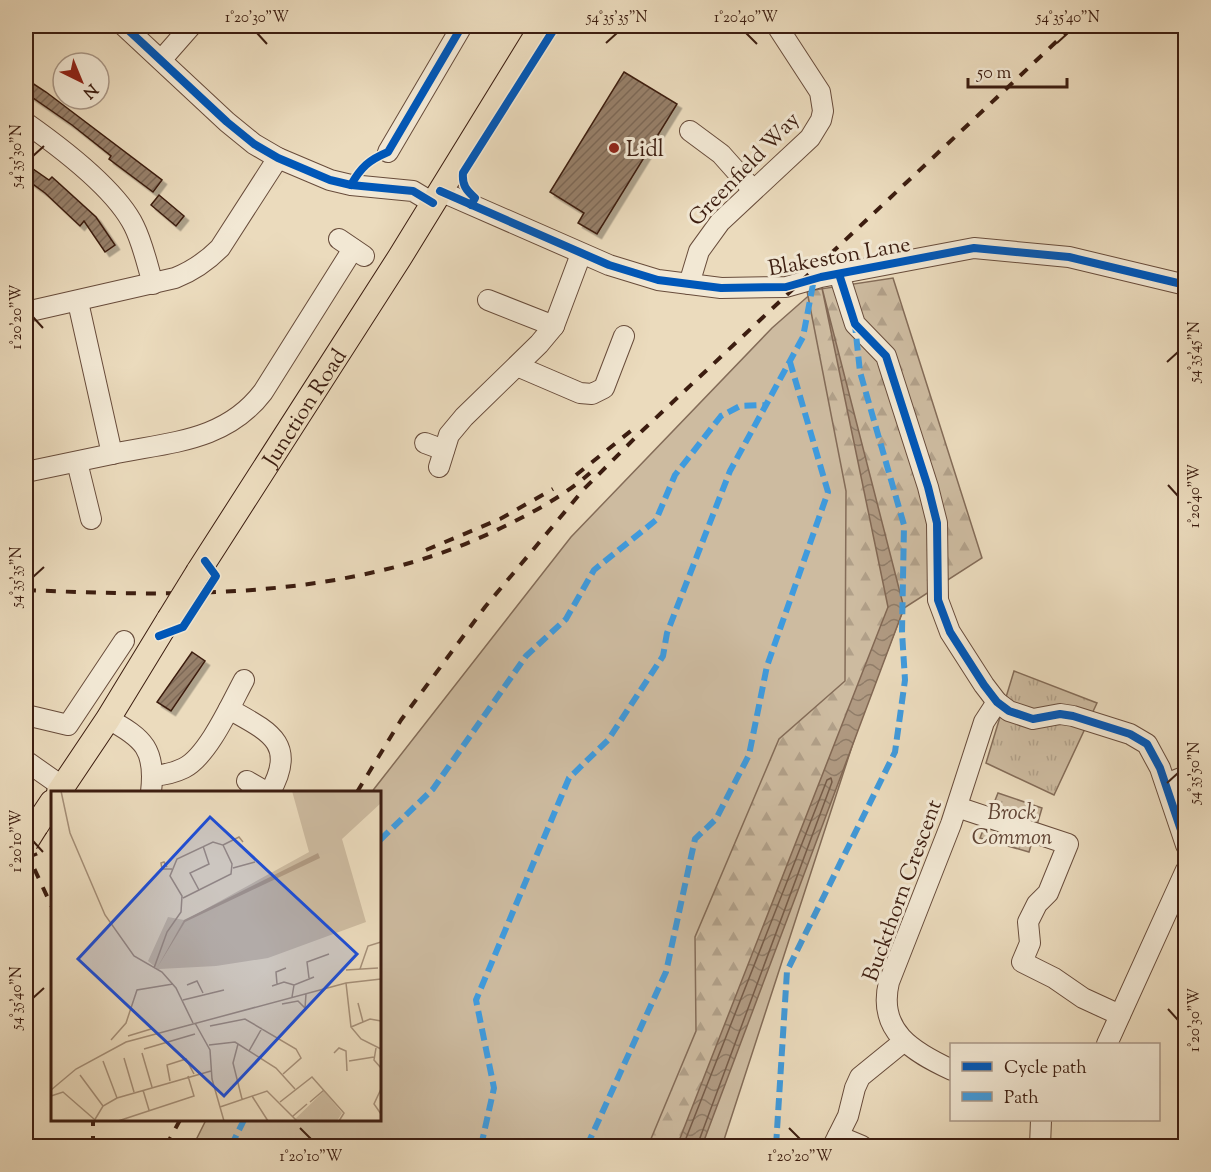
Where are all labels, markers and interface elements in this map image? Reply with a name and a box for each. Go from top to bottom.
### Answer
text: 1°20'30"W [225,8,289,29]
text: 54°35'35"N [585,8,648,29]
text: 1°20'40"W [714,8,778,29]
text: 54°35'40"N [1035,8,1100,29]
north arrow [51,51,111,111]
scale bar [968,51,1067,89]
text: 50 m [976,61,1012,87]
text: N [77,77,102,103]
street label: Greenfield Way [682,105,808,235]
text: 54°35'30"N [7,124,28,189]
place label: Lidl [626,135,664,167]
marker: Lidl [607,141,621,155]
street label: Blakeston Lane [766,230,913,286]
text: 1°20'20"W [7,284,28,349]
text: 54°35'45"N [1185,321,1206,384]
street label: Junction Road [256,343,356,475]
text: 1°20'40"W [1185,464,1206,528]
text: 54°35'35"N [7,546,28,609]
text: 54°35'50"N [1185,742,1206,805]
inset map [51,791,381,1121]
street label: Buckthorn Crescent [856,795,952,986]
park label: Brock Common [972,798,1053,855]
text: 1°20'10"W [7,809,28,872]
text: 54°35'40"N [7,966,28,1031]
text: 1°20'30"W [1185,988,1206,1052]
legend [950,1043,1160,1121]
text: Cycle path [1004,1056,1087,1082]
text: Path [1004,1086,1039,1112]
text: 1°20'10"W [280,1147,343,1168]
text: 1°20'20"W [768,1147,833,1168]

